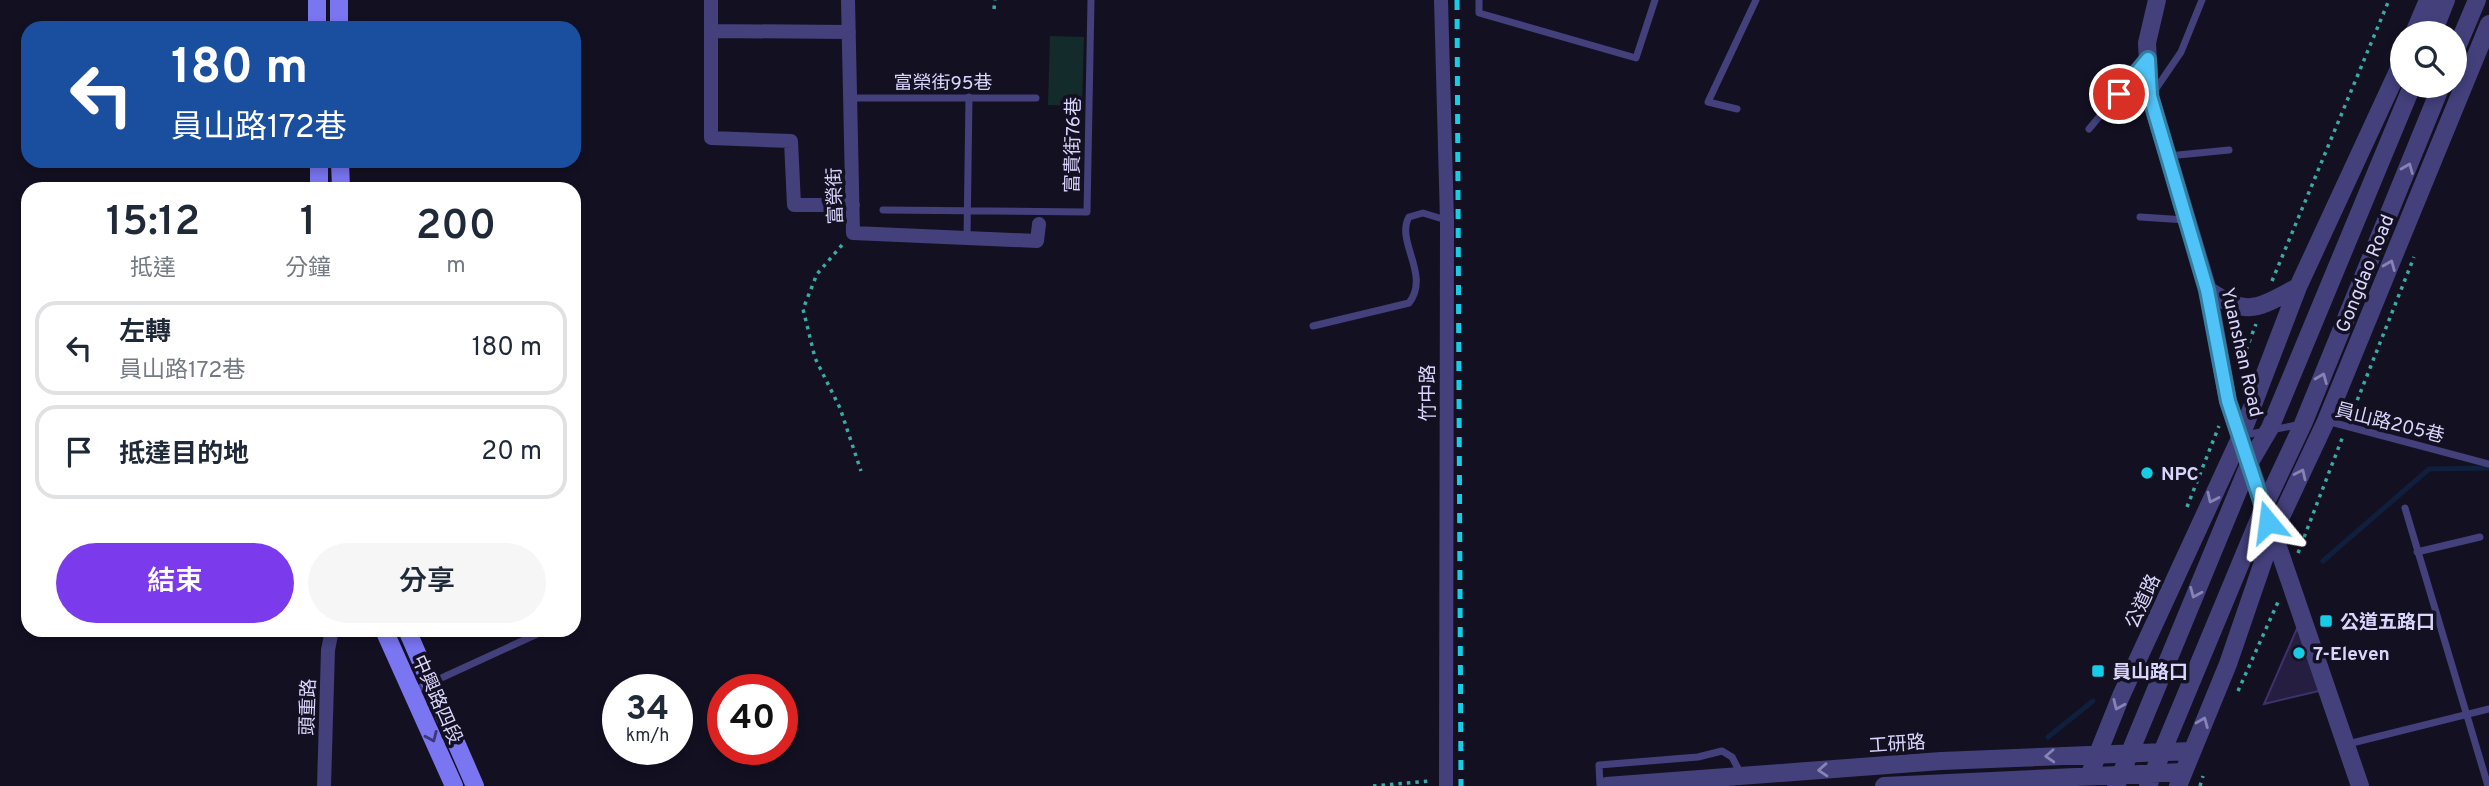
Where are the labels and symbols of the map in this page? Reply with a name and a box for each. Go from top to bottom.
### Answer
pin [2089,64,2149,124]
street label: 富榮街95巷 [893,72,993,96]
street label: 富貴街76巷 [1061,97,1087,193]
one-way arrow [2400,162,2414,175]
street label: 富榮街 [823,167,849,225]
street label: Gongdao Road [2331,211,2400,336]
one-way arrow [2381,260,2395,272]
street label: Yuanshan Road [2215,286,2268,419]
street label: 竹中路 [1417,364,1441,422]
one-way arrow [2313,373,2327,385]
street label: 員山路205巷 [2332,399,2447,449]
place label: NPC [2161,463,2199,487]
marker: NPC [2139,465,2155,481]
one-way arrow [2293,469,2307,482]
position arrow [2231,485,2305,559]
one-way arrow [2206,491,2220,503]
street label: 公道路 [2121,571,2167,633]
one-way arrow [2189,585,2203,598]
place label: 公道五路口 [2340,611,2435,635]
marker: 公道五路口 [2318,613,2334,629]
place label: 7-Eleven [2313,643,2390,667]
marker: 7-Eleven [2291,645,2307,661]
street label: 中興路四段 [406,652,466,748]
place label: 員山路口 [2112,661,2188,685]
marker: 員山路口 [2090,663,2106,679]
speed limit sign: 40 [707,674,798,765]
street label: 頭重路 [296,678,322,736]
one-way arrow [2112,697,2126,710]
one-way arrow [2194,717,2208,729]
one-way arrow [424,730,438,742]
street label: 工研路 [1868,731,1926,759]
one-way arrow [2044,748,2055,763]
one-way arrow [1817,762,1828,777]

